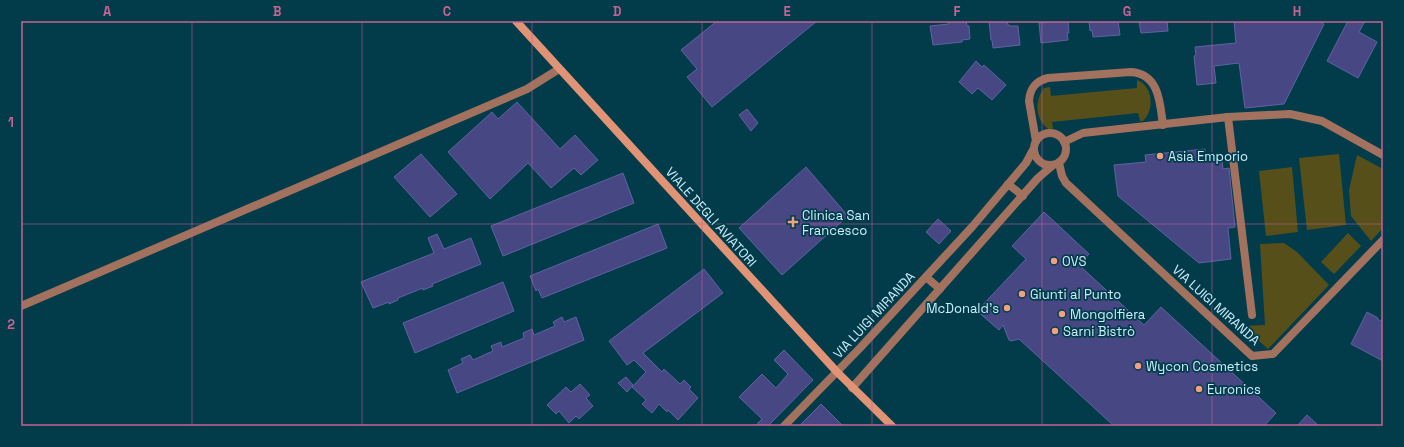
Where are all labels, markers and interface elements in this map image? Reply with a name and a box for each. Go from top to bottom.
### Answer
text: A [103,3,112,20]
text: B [273,3,282,20]
text: C [443,3,451,20]
text: D [613,3,622,20]
text: E [783,3,791,20]
text: F [954,3,961,20]
text: G [1123,3,1131,20]
text: H [1293,3,1301,20]
text: 1 [8,114,14,131]
place label: Asia Emporio [1168,148,1248,165]
marker: Asia Emporio [1155,151,1165,161]
street label: VIALE DEGLI AVIATORI [662,164,760,270]
place label: Clinica San Francesco [802,207,870,239]
marker: Clinica San Francesco [787,216,799,228]
place label: OVS [1062,253,1086,270]
marker: OVS [1049,256,1059,266]
street label: VIA LUIGI MIRANDA [1168,261,1264,349]
street label: VIA LUIGI MIRANDA [829,268,919,362]
place label: Giunti al Punto [1030,286,1121,303]
marker: Giunti al Punto [1017,289,1027,299]
place label: McDonald's [926,300,999,317]
marker: McDonald's [1002,303,1012,313]
place label: Mongolfiera [1070,306,1146,323]
marker: Mongolfiera [1057,309,1067,319]
text: 2 [7,316,15,333]
place label: Sarni Bistrò [1063,323,1135,340]
marker: Sarni Bistrò [1050,326,1060,336]
place label: Wycon Cosmetics [1146,358,1258,375]
marker: Wycon Cosmetics [1133,361,1143,371]
place label: Euronics [1207,381,1261,398]
marker: Euronics [1194,384,1204,394]

